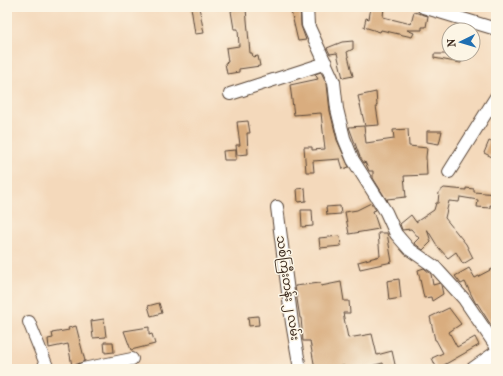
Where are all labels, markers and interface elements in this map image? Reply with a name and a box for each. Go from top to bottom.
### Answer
north arrow [441,22,481,62]
text: N [445,37,458,48]
street label: သစ်ကြီးတန်း ၂ လမ်း [271,235,304,342]

